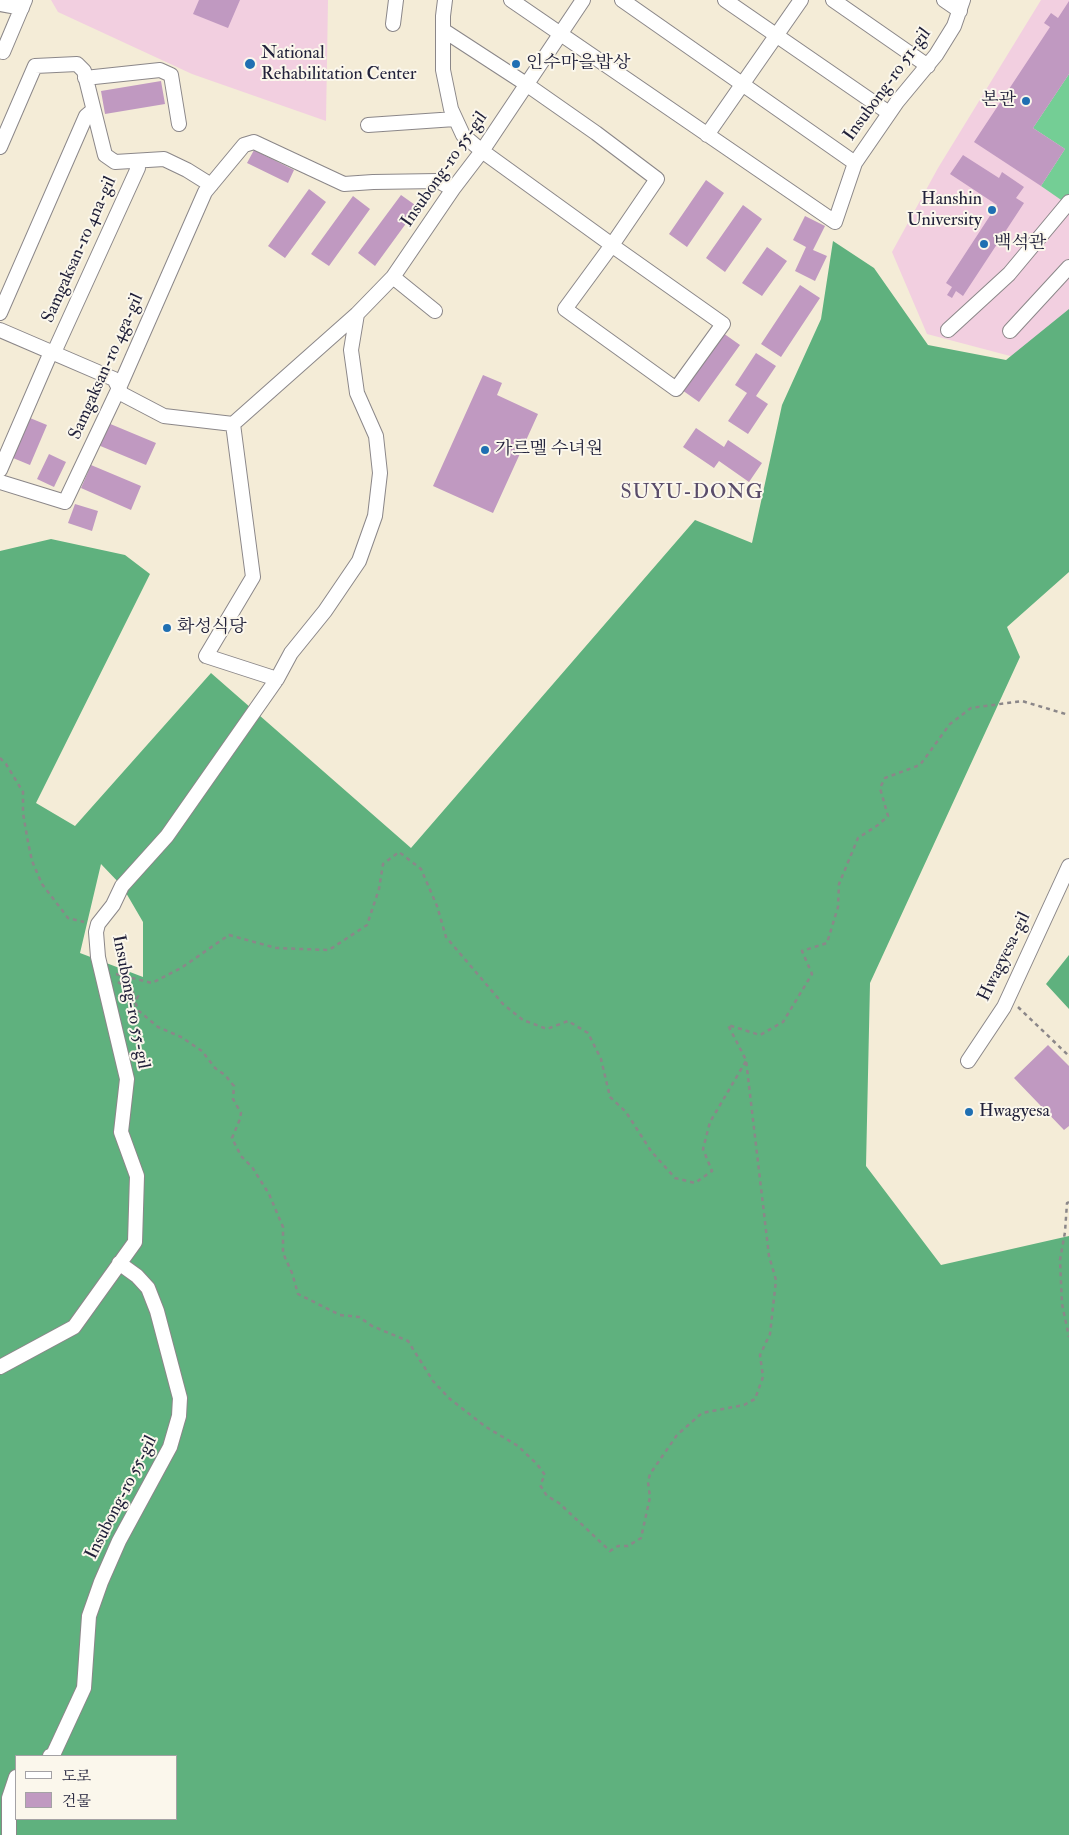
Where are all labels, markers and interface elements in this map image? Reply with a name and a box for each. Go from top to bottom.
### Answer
street label: Insubong-ro 51-gil [840,24,936,146]
place label: National Rehabilitation Center [261,43,416,86]
place label: 인수마을밥상 [526,53,630,75]
marker: National Rehabilitation Center [243,57,257,71]
marker: 인수마을밥상 [510,58,522,70]
place label: 본관 [981,90,1016,112]
marker: 본관 [1020,95,1032,107]
street label: Insubong-ro 55-gil [397,108,493,232]
street label: Samgaksan-ro 4na-gil [38,173,122,327]
place label: Hanshin University [907,189,982,232]
marker: Hanshin University [986,204,998,216]
place label: 백석관 [994,233,1046,255]
marker: 백석관 [978,238,990,250]
street label: Samgaksan-ro 4ga-gil [65,291,149,443]
place label: 가르멜 수녀원 [495,439,603,461]
marker: 가르멜 수녀원 [479,444,491,456]
district label: SUYU-DONG [619,482,765,506]
place label: 화성식당 [177,617,247,639]
marker: 화성식당 [161,622,173,634]
street label: Hwagyesa-gil [974,909,1036,1005]
street label: Insubong-ro 55-gil [106,933,154,1071]
place label: Hwagyesa [979,1101,1050,1123]
marker: Hwagyesa [963,1106,975,1118]
street label: Insubong-ro 55-gil [82,1432,162,1564]
legend [15,1755,178,1820]
text: 도로 [62,1767,91,1786]
text: 건물 [62,1792,91,1811]

